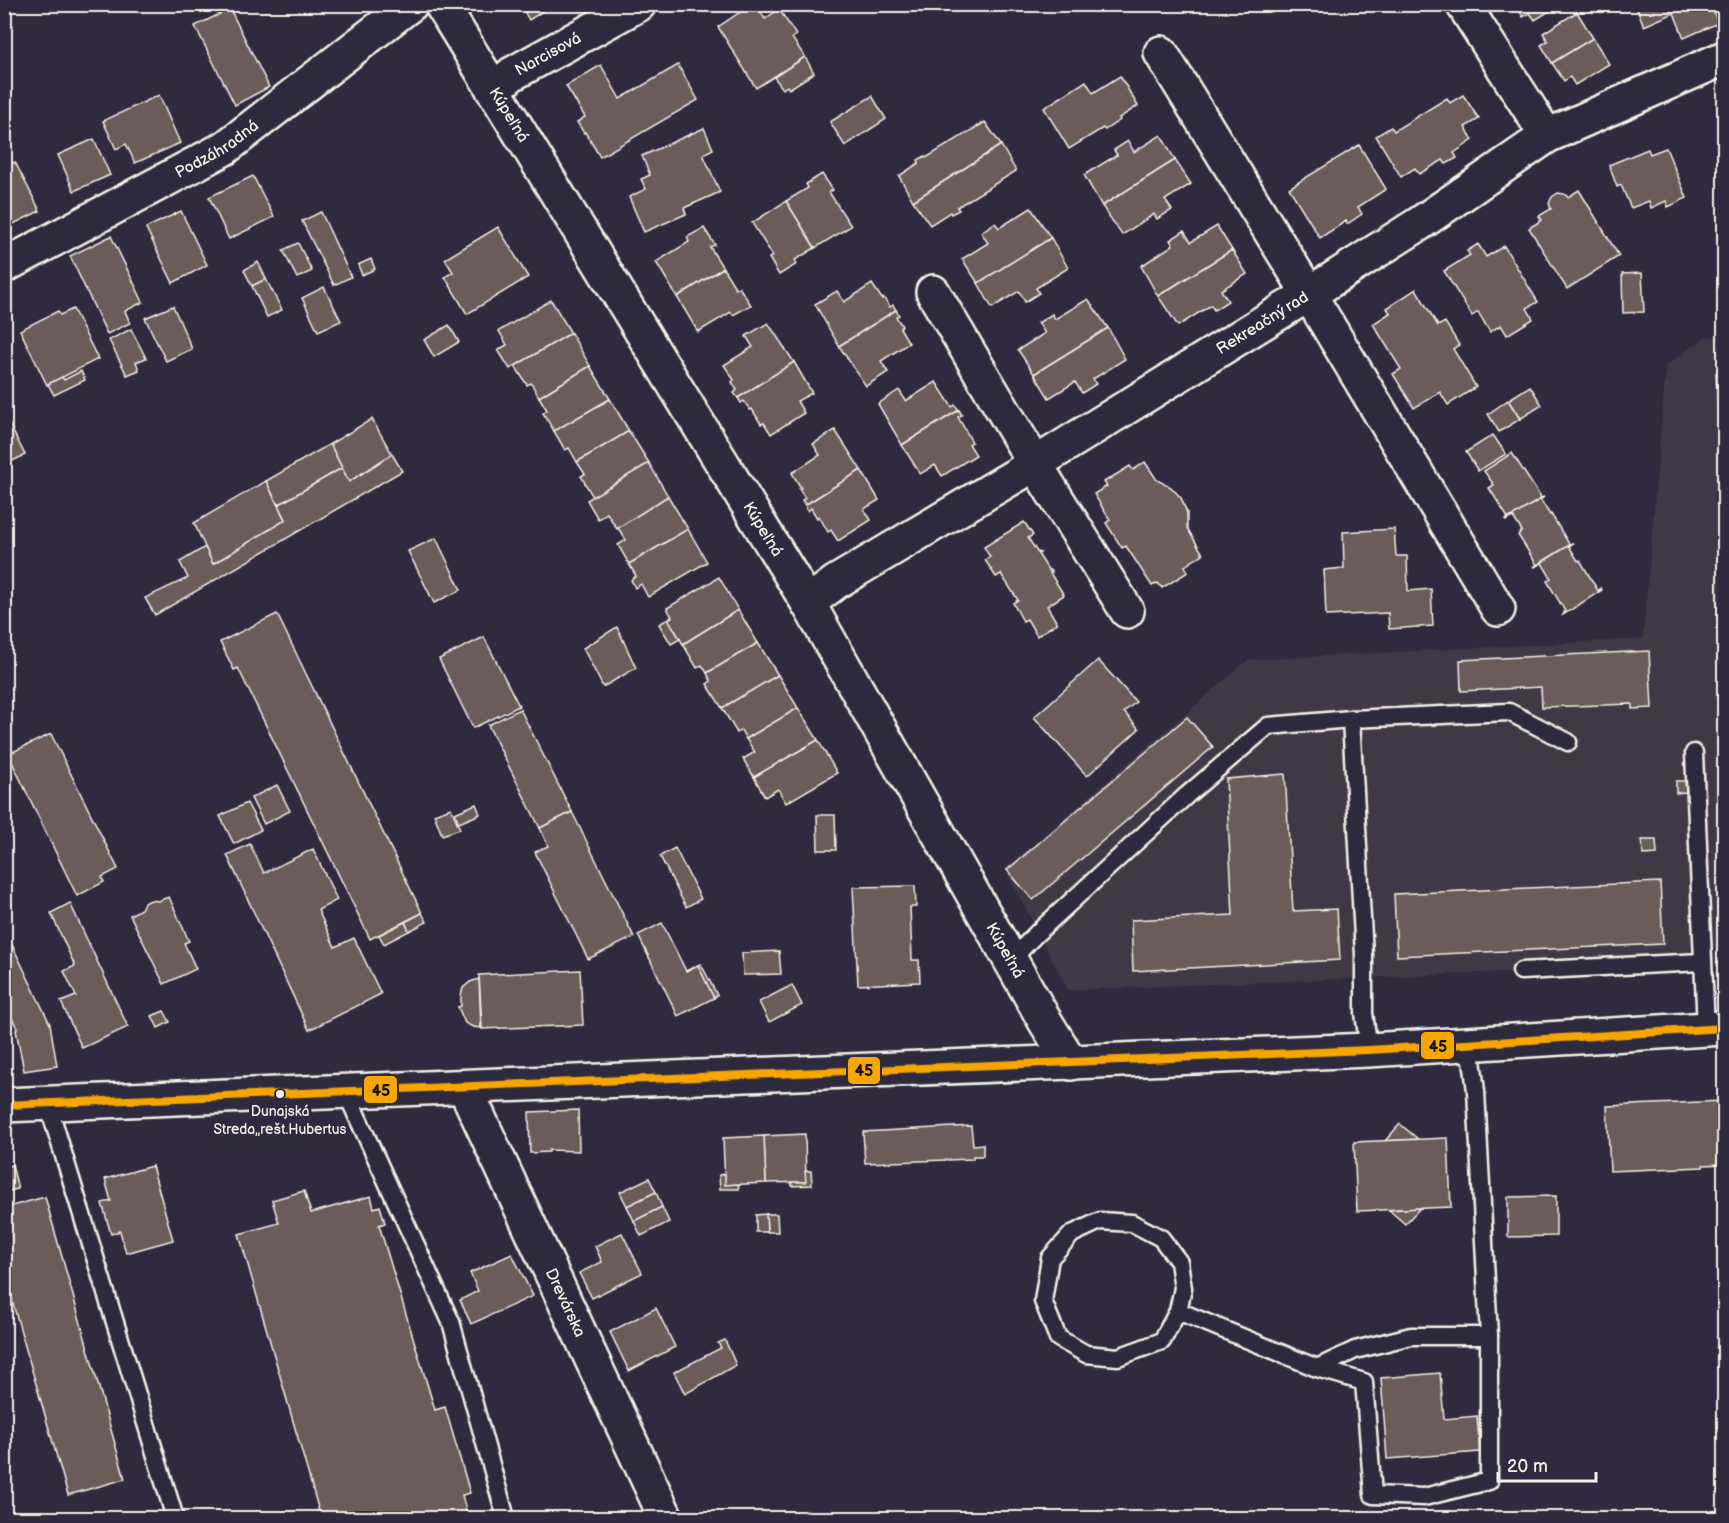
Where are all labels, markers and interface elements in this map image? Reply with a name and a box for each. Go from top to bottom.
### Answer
street label: Narcisová [512,28,584,80]
street label: Kúpeľná [485,84,533,146]
street label: Podzáhradná [172,116,262,182]
street label: Rekreačný rad [1213,287,1312,359]
street label: Kúpeľná [739,498,787,560]
street label: Kúpeľná [982,919,1028,982]
line badge: 45 [1420,1031,1455,1060]
text: 45 [1429,1038,1447,1057]
line badge: 45 [847,1056,881,1085]
text: 45 [855,1062,873,1081]
line badge: 45 [363,1075,398,1104]
text: 45 [372,1082,390,1101]
marker: Dunajská Streda,,rešt.Hubertus [274,1088,286,1100]
place label: Dunajská Streda,,rešt.Hubertus [213,1103,347,1138]
street label: Drevárska [541,1265,590,1340]
scale bar [1498,1445,1596,1483]
text: 20 m [1507,1456,1548,1477]

